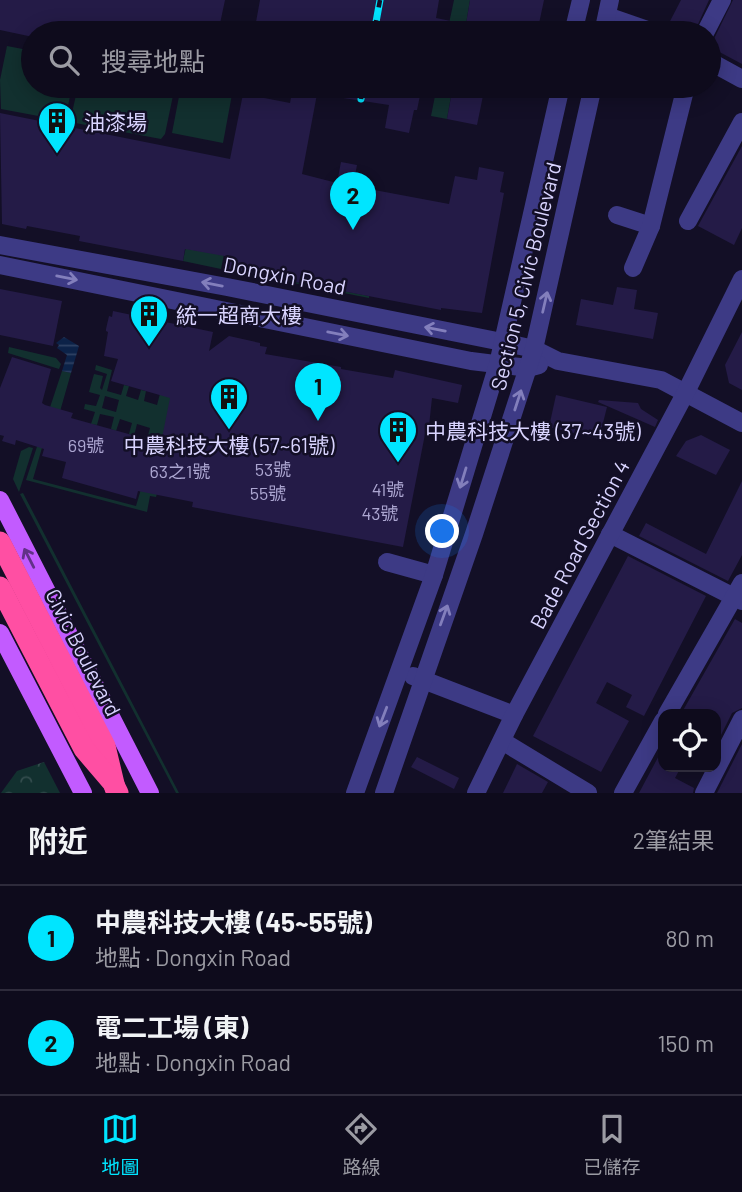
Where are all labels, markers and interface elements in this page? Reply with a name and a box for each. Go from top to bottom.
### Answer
search box [21,21,721,98]
icon: search [45,41,83,79]
text: 搜尋地點 [101,45,205,76]
building icon: 油漆場 [36,100,78,155]
place label: 油漆場 [84,109,147,134]
street label: Section 5, Civic Boulevard [485,159,565,393]
pin: 2 [330,172,376,230]
street label: Dongxin Road [222,251,348,299]
one-way arrow [55,272,78,286]
one-way arrow [201,277,224,290]
one-way arrow [539,291,552,314]
building icon: 統一超商大樓 [128,293,170,348]
place label: 統一超商大樓 [176,302,302,327]
one-way arrow [424,321,447,335]
one-way arrow [326,328,349,342]
pin: 1 [295,363,341,421]
building icon: 中農科技大樓 (57~61號) [208,376,250,431]
one-way arrow [513,389,525,411]
building icon: 中農科技大樓 (37~43號) [377,409,419,464]
place label: 中農科技大樓 (37~43號) [425,418,641,443]
place label: 中農科技大樓 (57~61號) [123,432,335,457]
house number: 69號 [68,434,104,456]
street label: Bade Road Section 4 [524,455,634,633]
house number: 53號 [255,458,291,480]
house number: 63之1號 [150,460,210,482]
one-way arrow [456,467,468,489]
house number: 41號 [372,478,404,500]
house number: 55號 [250,482,286,504]
house number: 43號 [361,502,399,524]
your location [425,514,459,548]
one-way arrow [22,548,36,569]
street label: Civic Boulevard [41,584,127,720]
one-way arrow [439,604,451,626]
one-way arrow [376,706,389,728]
map controls [658,709,721,772]
button: locate [658,709,721,772]
text: 附近 [28,822,88,858]
text: 2筆結果 [633,826,714,854]
text: 中農科技大樓 (45~55號) [95,906,372,937]
text: 1 [47,924,55,952]
text: 80 m [665,924,714,952]
text: 地點 · Dongxin Road [95,943,291,971]
text: 電二工場 (東) [95,1011,248,1042]
text: 2 [45,1029,57,1057]
text: 150 m [658,1029,714,1057]
text: 地點 · Dongxin Road [95,1048,291,1076]
tab: 地圖 [101,1110,140,1179]
tab: 路線 [342,1110,381,1179]
tab: 已儲存 [583,1110,641,1179]

